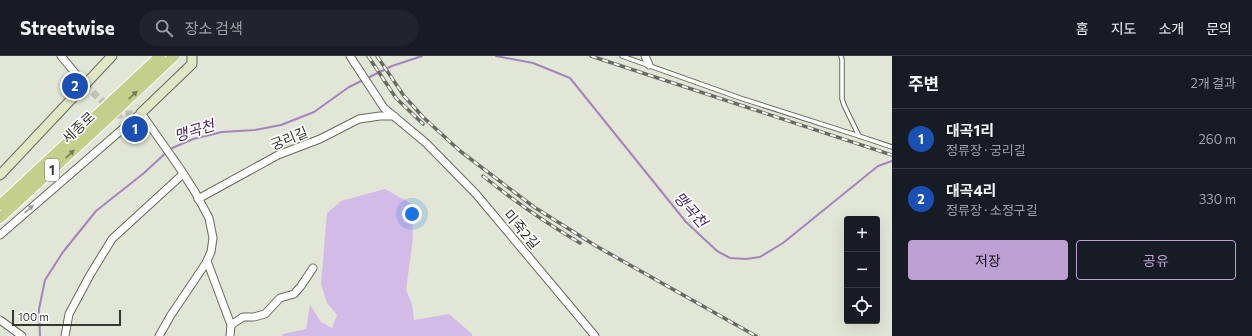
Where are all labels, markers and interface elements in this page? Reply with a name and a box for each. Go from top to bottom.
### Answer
search box [139,10,419,46]
text: Streetwise [20,16,115,39]
icon: search [153,17,175,39]
text: 장소 검색 [185,19,243,37]
text: 홈 [1076,20,1089,37]
text: 지도 [1111,20,1136,37]
text: 소개 [1158,20,1184,37]
text: 문의 [1206,20,1232,37]
pin: 2 [62,71,88,101]
text: 주변 [908,73,939,94]
text: 2개 결과 [1190,75,1236,91]
one-way arrow [128,91,137,100]
street label: 세종로 [58,108,98,146]
pin: 1 [122,114,148,144]
water label: 맹곡천 [172,115,219,145]
text: 대곡1리 [946,121,994,139]
street label: 궁리길 [268,123,310,153]
text: 1 [918,131,924,147]
text: 260 m [1199,131,1236,147]
text: 정류장 · 궁리길 [946,142,1026,158]
one-way arrow [65,149,75,158]
road number: 1 [45,159,59,181]
text: 대곡4리 [946,181,997,199]
water label: 맹곡천 [670,188,713,232]
text: 2 [917,191,925,207]
text: 330 m [1199,191,1236,207]
text: 정류장 · 소정구길 [946,202,1038,218]
your location [402,204,422,224]
one-way arrow [24,205,35,214]
street label: 미죽2길 [501,206,543,252]
map controls [844,216,880,324]
button: + [844,216,880,252]
button: 저장 [908,240,1068,280]
button: 공유 [1076,240,1236,280]
button: − [844,252,880,288]
button: locate [844,288,880,324]
scale bar [12,308,121,327]
text: 100 m [18,310,49,323]

